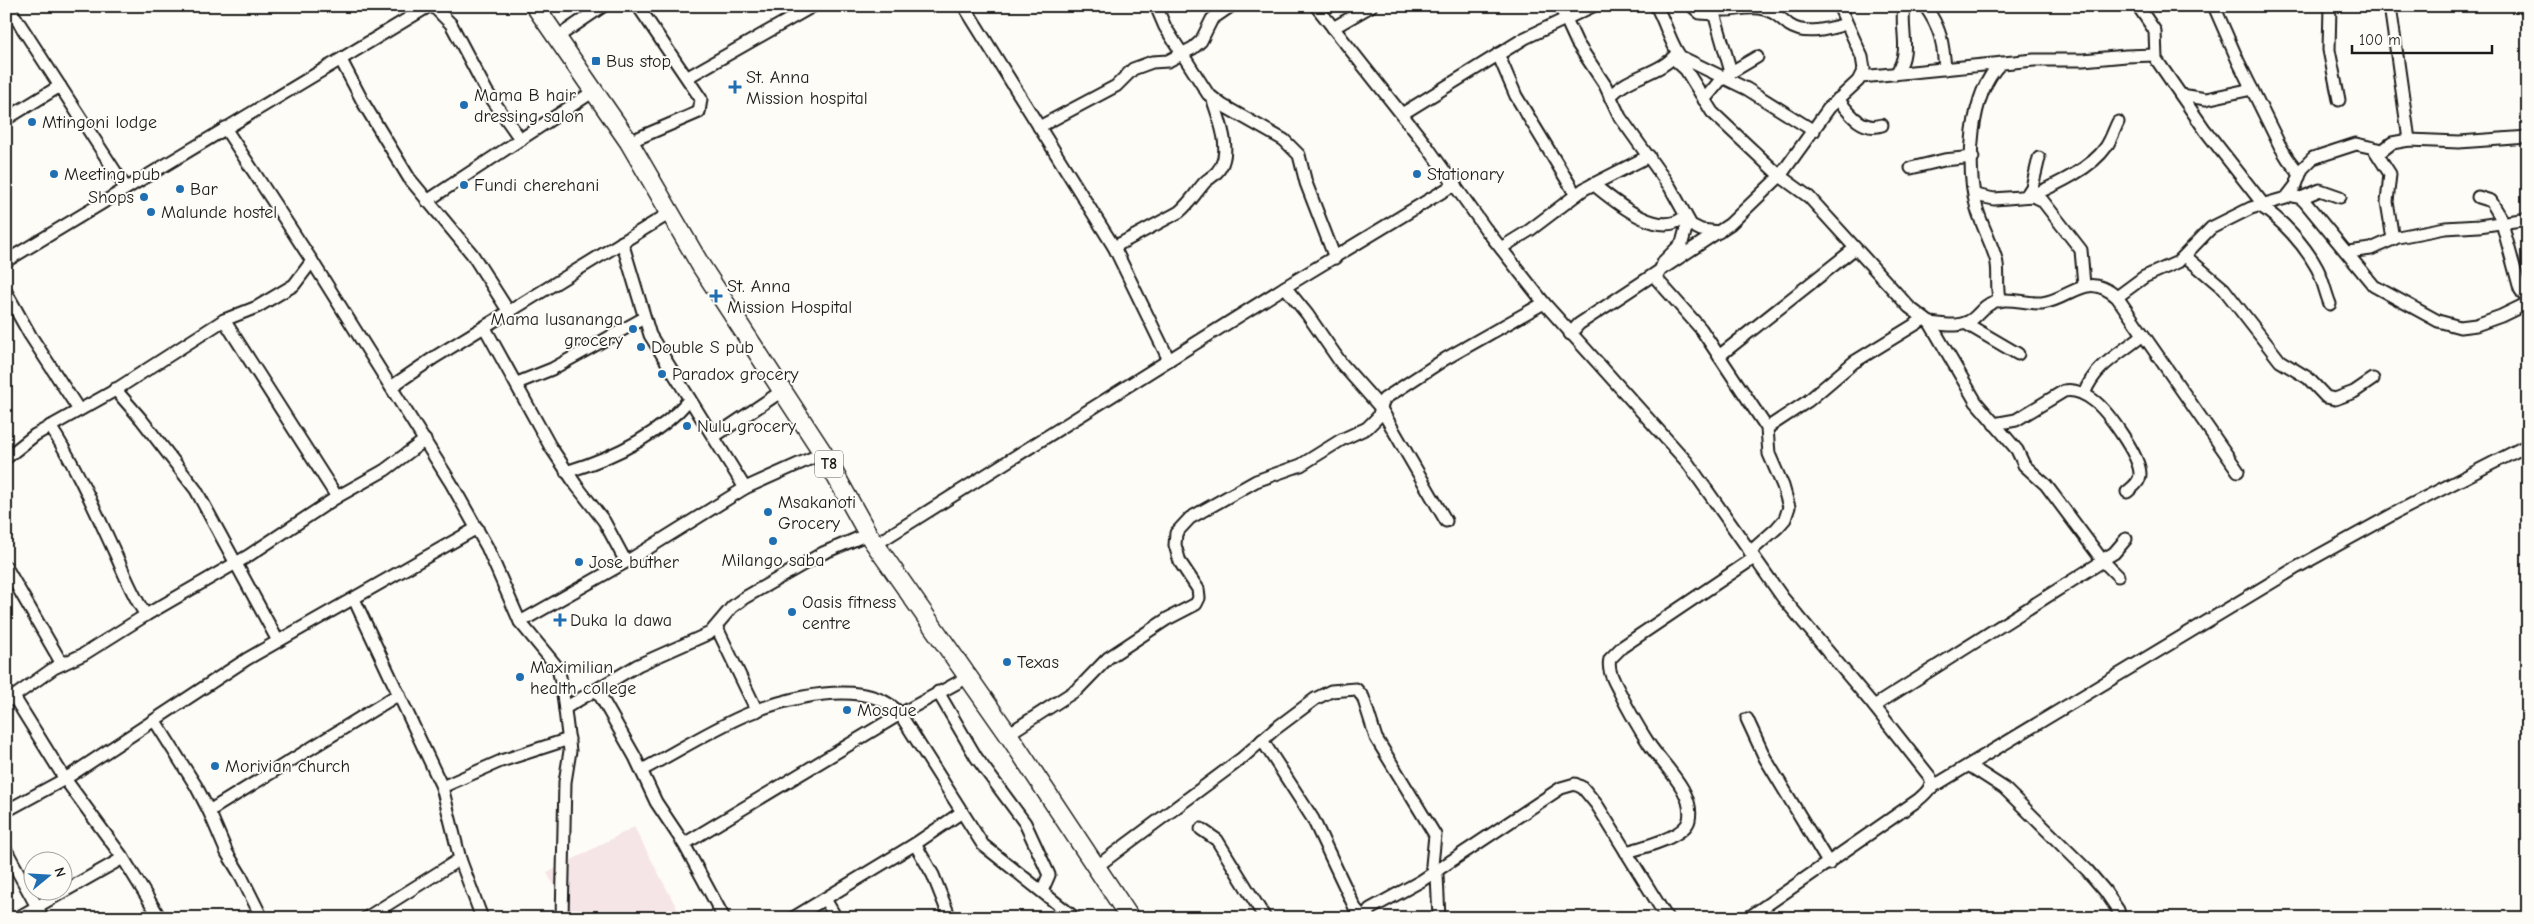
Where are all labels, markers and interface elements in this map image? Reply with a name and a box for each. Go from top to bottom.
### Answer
scale bar [2352,22,2492,54]
text: 100 m [2359,31,2401,49]
place label: Bus stop [606,51,671,72]
marker: Bus stop [590,55,602,67]
place label: St. Anna Mission hospital [746,67,868,109]
marker: St. Anna Mission hospital [728,80,742,94]
place label: Mama B hair dressing salon [474,85,584,127]
marker: Mama B hair dressing salon [458,99,470,111]
place label: Mtingoni lodge [42,112,157,133]
marker: Mtingoni lodge [26,116,38,128]
place label: Meeting pub [64,164,160,185]
place label: Stationary [1427,164,1505,185]
marker: Meeting pub [48,168,60,180]
marker: Stationary [1411,168,1423,180]
place label: Fundi cherehani [474,175,599,196]
place label: Bar [190,179,218,200]
marker: Fundi cherehani [458,179,470,191]
marker: Bar [174,183,186,195]
place label: Shops [88,187,134,208]
marker: Shops [138,191,150,203]
place label: Malunde hostel [161,202,277,223]
marker: Malunde hostel [145,206,157,218]
place label: St. Anna Mission Hospital [727,276,852,318]
marker: St. Anna Mission Hospital [709,289,723,303]
place label: Mama lusananga grocery [491,309,624,351]
marker: Mama lusananga grocery [627,323,639,335]
place label: Double S pub [651,337,754,358]
marker: Double S pub [635,341,647,353]
place label: Paradox grocery [672,364,800,385]
marker: Paradox grocery [656,368,668,380]
place label: Nulu grocery [697,416,797,437]
marker: Nulu grocery [681,420,693,432]
road number: T8 [815,450,843,478]
place label: Msakanoti Grocery [778,492,856,534]
marker: Msakanoti Grocery [762,506,774,518]
marker: Milango saba [767,535,779,547]
place label: Milango saba [721,550,825,571]
place label: Jose buther [589,552,680,573]
marker: Jose buther [573,556,585,568]
place label: Oasis fitness centre [802,592,896,634]
marker: Oasis fitness centre [786,606,798,618]
place label: Duka la dawa [570,610,672,631]
marker: Duka la dawa [554,614,566,626]
place label: Texas [1017,652,1059,673]
marker: Texas [1001,656,1013,668]
place label: Maximilian health college [530,657,636,699]
marker: Maximilian health college [514,671,526,683]
place label: Mosque [857,700,916,721]
marker: Mosque [841,704,853,716]
place label: Morivian church [225,756,350,777]
marker: Morivian church [209,760,221,772]
north arrow [22,852,72,902]
text: N [50,865,69,879]

